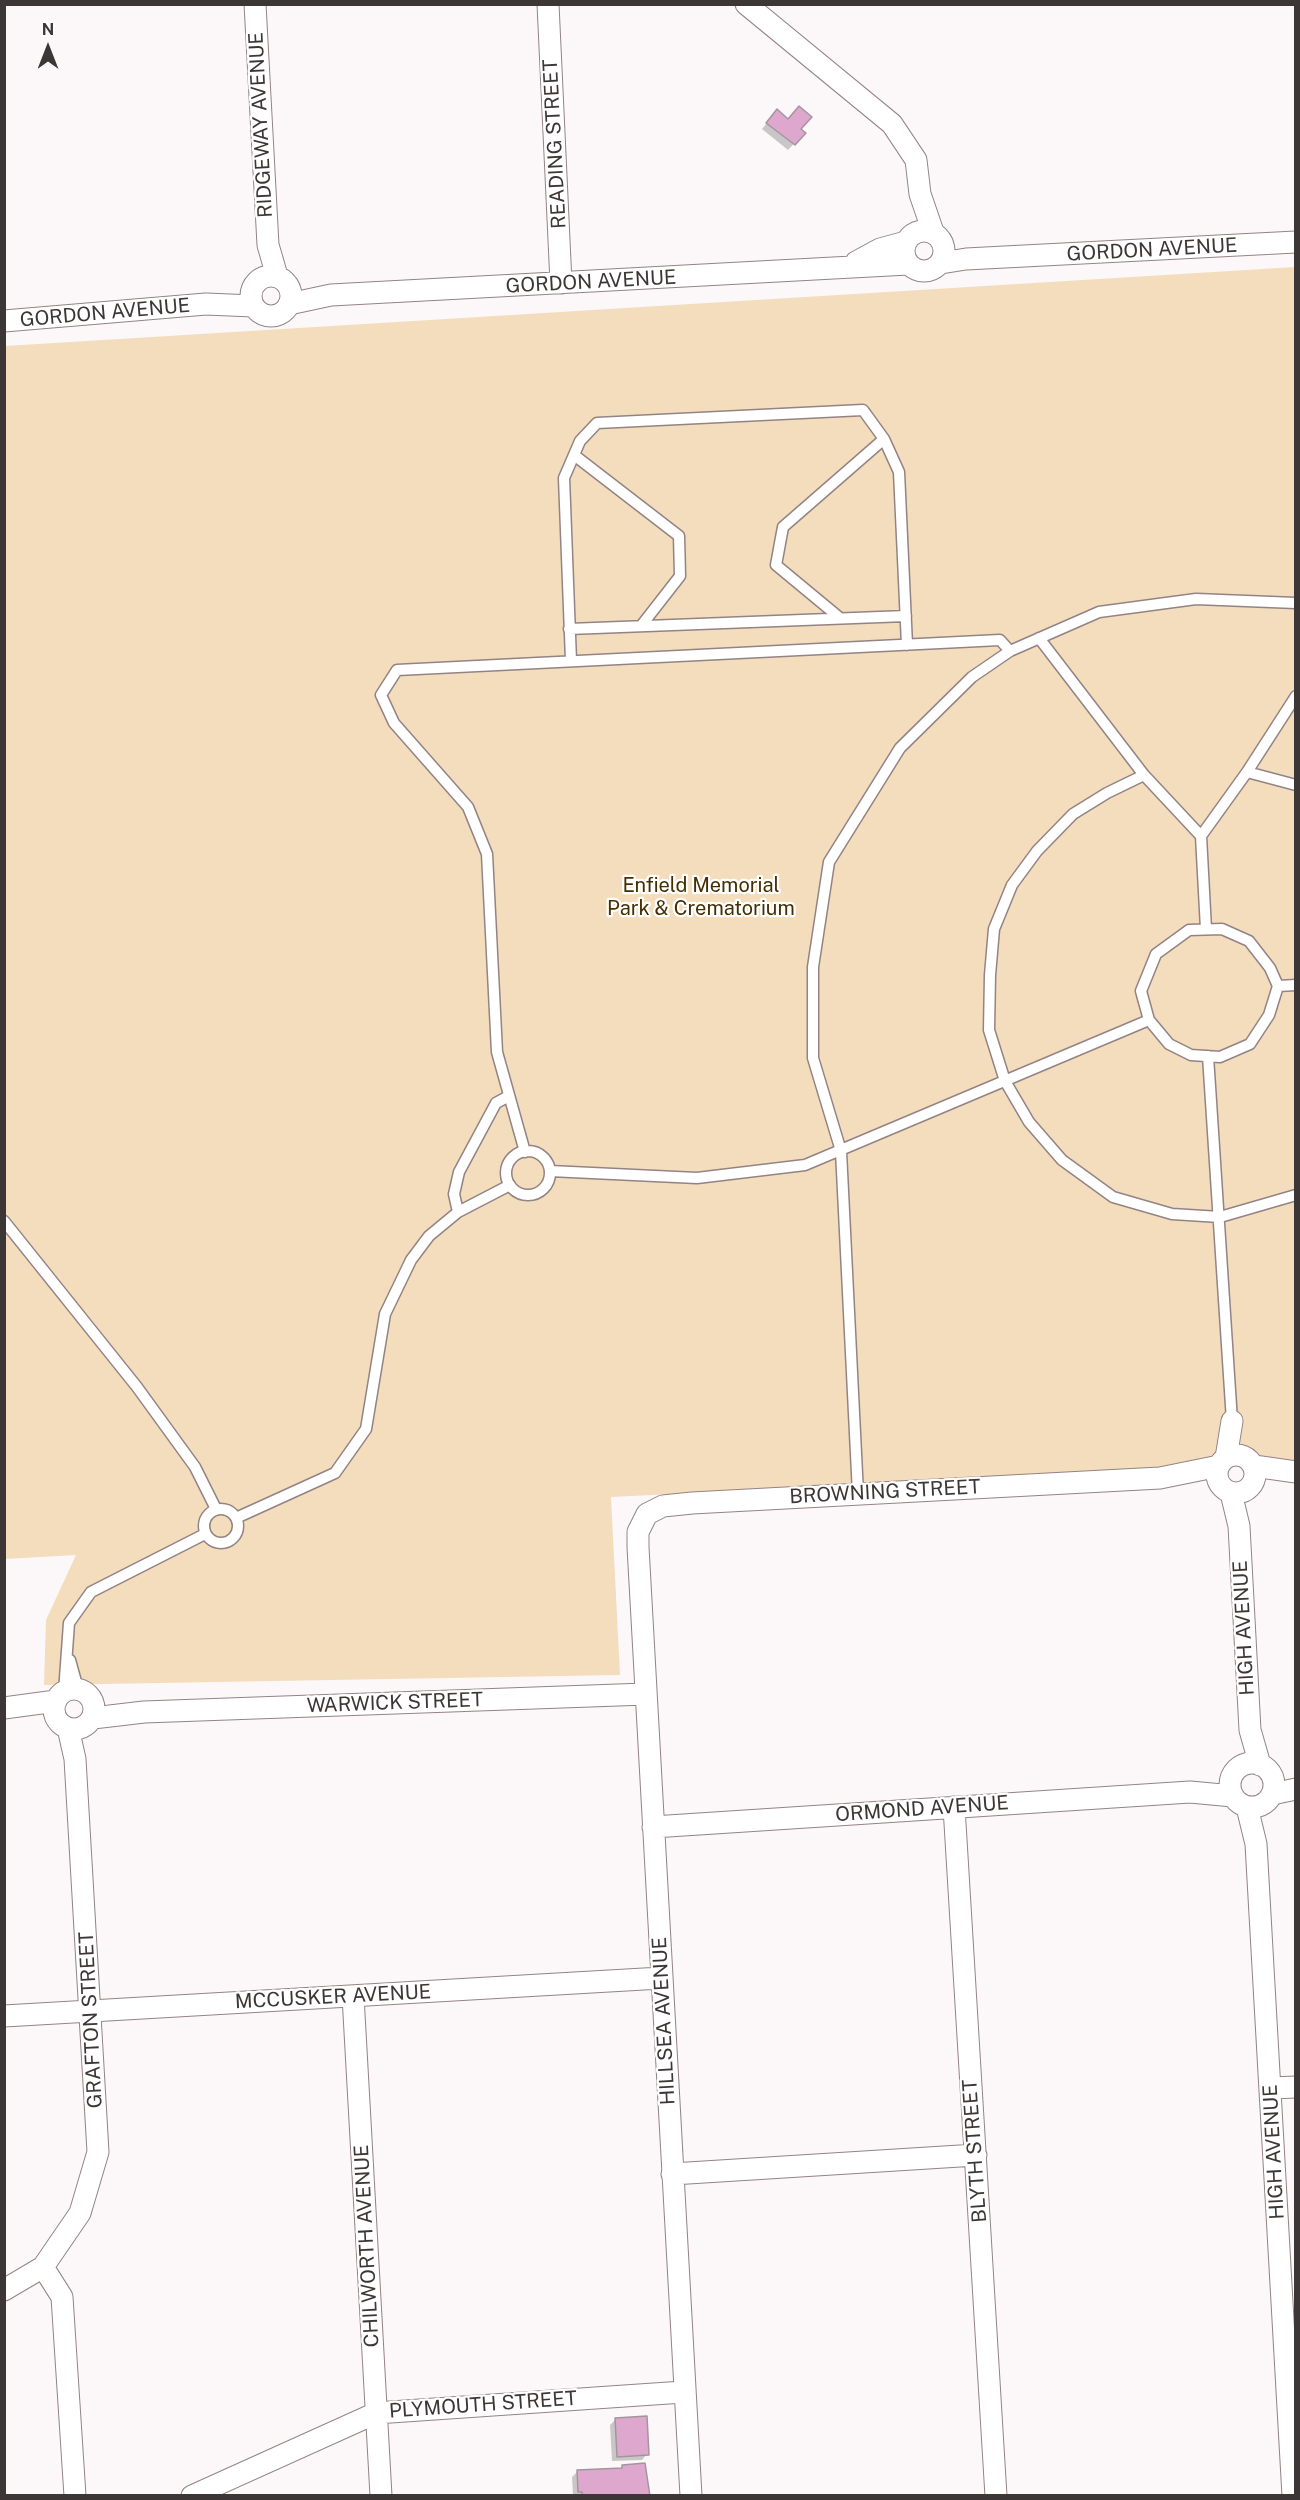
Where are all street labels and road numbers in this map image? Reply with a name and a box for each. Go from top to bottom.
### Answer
street label: RIDGEWAY AVENUE [244,31,278,219]
street label: READING STREET [539,59,571,229]
street label: GORDON AVENUE [1066,234,1238,266]
street label: GORDON AVENUE [505,266,677,298]
street label: GORDON AVENUE [19,294,191,332]
street label: BROWNING STREET [789,1475,981,1509]
street label: HIGH AVENUE [1228,1560,1260,1696]
street label: WARWICK STREET [306,1688,484,1718]
street label: ORMOND AVENUE [835,1791,1009,1827]
street label: GRAFTON STREET [74,1931,108,2109]
street label: HILLSEA AVENUE [648,1936,680,2106]
street label: MCCUSKER AVENUE [234,1980,432,2014]
street label: BLYTH STREET [958,2078,992,2224]
street label: HIGH AVENUE [1258,2084,1290,2220]
street label: CHILWORTH AVENUE [350,2144,384,2348]
street label: PLYMOUTH STREET [388,2386,578,2424]

